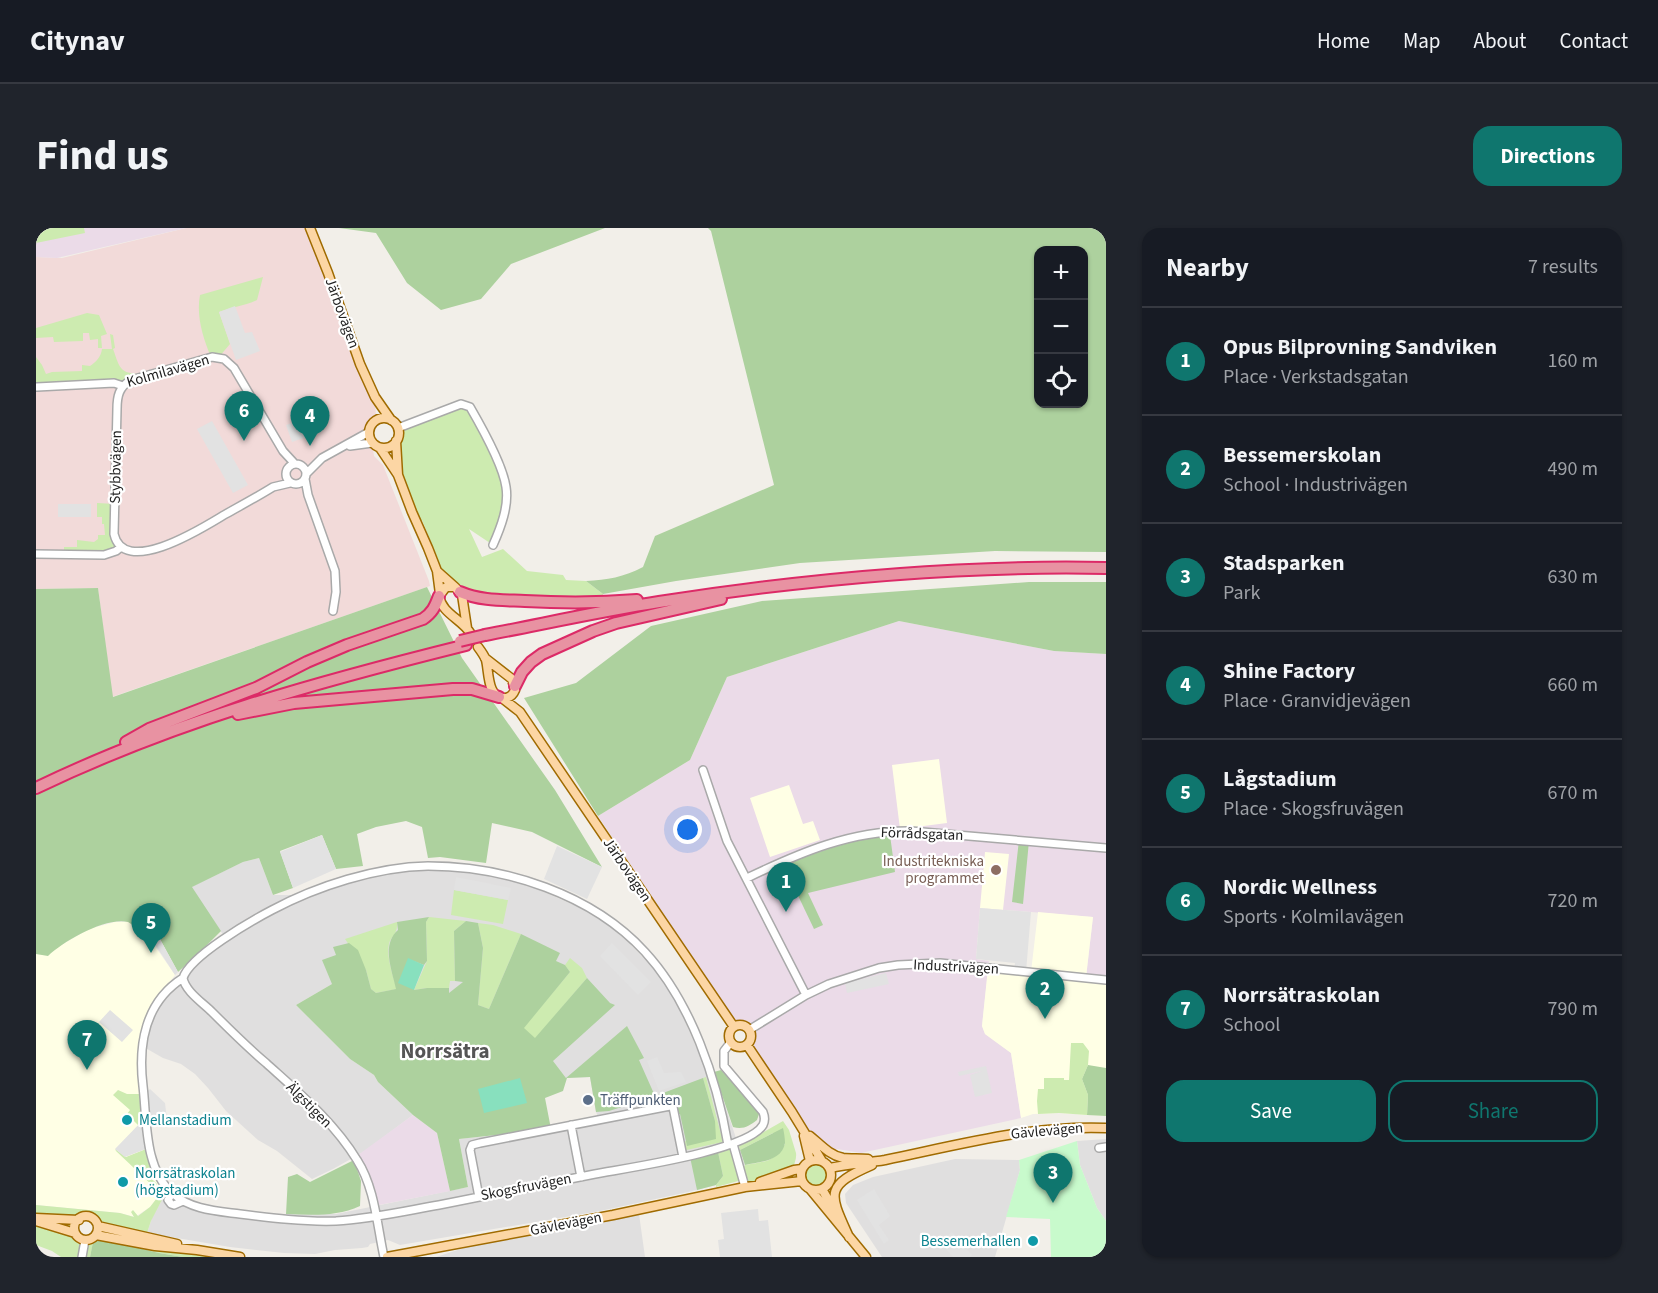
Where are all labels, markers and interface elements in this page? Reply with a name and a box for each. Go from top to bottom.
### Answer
text: Citynav [30,21,125,61]
text: Home [1317,26,1370,56]
text: Map [1403,26,1441,56]
text: About [1474,26,1526,56]
text: Contact [1559,26,1628,56]
text: Find us [36,126,169,186]
button: Directions [1473,126,1622,186]
map controls [1034,246,1088,408]
button: + [1034,246,1088,300]
text: Nearby [1166,249,1249,286]
text: 7 results [1528,253,1598,281]
street label: Järbovägen [320,275,364,351]
button: − [1034,300,1088,354]
text: Opus Bilprovning Sandviken [1223,331,1497,363]
text: 1 [1180,347,1191,375]
text: 160 m [1548,347,1598,375]
street label: Kolmilavägen [124,349,212,393]
button: locate [1034,354,1088,408]
text: Place · Verkstadsgatan [1223,363,1409,391]
pin: 6 [224,392,264,441]
pin: 4 [290,396,330,446]
street label: Stybbvägen [105,430,127,504]
text: Bessemerskolan [1223,439,1381,471]
text: 2 [1180,455,1191,483]
text: 490 m [1548,455,1598,483]
text: School · Industrivägen [1223,471,1408,499]
text: Stadsparken [1223,547,1345,579]
text: 3 [1180,563,1191,591]
text: 630 m [1548,563,1598,591]
text: Park [1223,579,1260,607]
text: Shine Factory [1223,655,1355,687]
text: 4 [1180,671,1191,699]
text: 660 m [1548,671,1598,699]
text: Place · Granvidjevägen [1223,687,1411,715]
text: Lågstadium [1223,763,1337,795]
text: 5 [1180,779,1191,807]
text: 670 m [1548,779,1598,807]
text: Place · Skogsfruvägen [1223,795,1404,823]
your location [673,815,702,844]
street label: Förrådsgatan [880,822,964,846]
street label: Järbovägen [598,834,656,906]
place label: Industritekniska programmet [883,851,984,889]
pin: 1 [766,862,806,912]
marker: Industritekniska programmet [989,863,1003,877]
text: Nordic Wellness [1223,871,1377,903]
text: 6 [1180,887,1191,915]
text: 720 m [1548,887,1598,915]
text: Sports · Kolmilavägen [1223,903,1404,931]
pin: 5 [132,904,170,953]
street label: Industrivägen [913,954,999,980]
pin: 2 [1026,970,1064,1019]
text: Norrsätraskolan [1223,979,1380,1011]
text: 7 [1180,995,1191,1023]
text: 790 m [1548,995,1598,1023]
text: School [1223,1011,1280,1039]
pin: 7 [68,1020,106,1070]
district label: Norrsätra [400,1036,490,1066]
street label: Älgstigen [281,1077,337,1133]
button: Save [1166,1080,1376,1142]
button: Share [1388,1080,1598,1142]
place label: Träffpunkten [600,1090,681,1111]
marker: Träffpunkten [581,1093,595,1107]
place label: Mellanstadium [139,1110,232,1131]
marker: Mellanstadium [120,1113,134,1127]
street label: Gävlevägen [1010,1117,1084,1145]
pin: 3 [1034,1154,1072,1203]
place label: Norrsätraskolan (högstadium) [135,1163,235,1201]
street label: Skogsfruvägen [479,1168,573,1206]
marker: Norrsätraskolan (högstadium) [116,1175,130,1189]
street label: Gävlevägen [528,1207,604,1241]
place label: Bessemerhallen [921,1231,1021,1252]
marker: Bessemerhallen [1026,1234,1040,1248]

